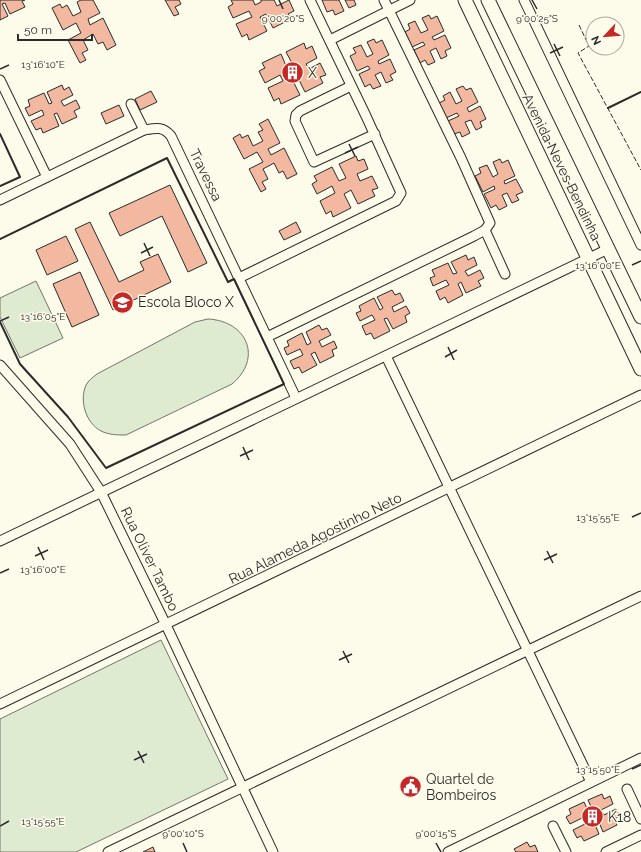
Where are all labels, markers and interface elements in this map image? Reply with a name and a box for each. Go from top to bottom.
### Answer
text: 9°00'20"S [262,13,304,24]
text: 9°00'25"S [516,13,558,24]
scale bar [18,16,92,42]
north arrow [585,16,625,56]
text: 50 m [24,23,52,37]
text: N [589,34,604,47]
text: 13°16'10"E [21,59,65,70]
building icon: X [280,60,306,86]
place label: X [308,65,317,81]
street label: Avenida Neves Bendinha [519,91,605,243]
street label: Travessa [186,146,226,204]
text: 13°16'00"E [575,260,621,271]
school or university icon: Escola Bloco X [109,289,135,315]
place label: Escola Bloco X [138,294,234,310]
text: 13°16'05"E [21,311,65,322]
street label: Rua Alameda Agostinho Neto [226,489,404,587]
street label: Rua Oliver Tambo [118,504,182,614]
text: 13°15'55"E [576,512,620,523]
text: 13°16'00"E [20,564,66,575]
text: 13°15'50"E [576,764,620,775]
place label: Quartel de Bombeiros [426,771,496,803]
public building icon: Quartel de Bombeiros [398,774,424,800]
building icon: K18 [579,804,605,830]
place label: K18 [608,809,631,825]
text: 13°15'55"E [21,816,65,827]
text: 9°00'10"S [162,828,204,839]
text: 9°00'15"S [416,828,456,839]

